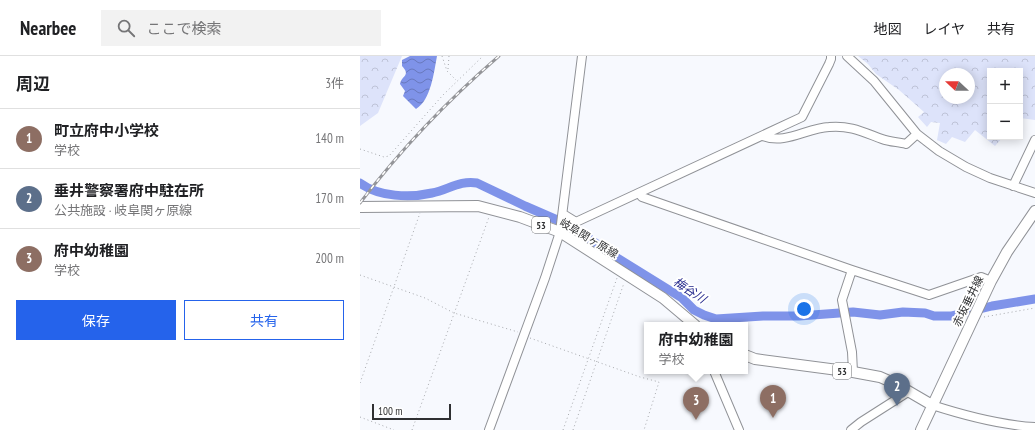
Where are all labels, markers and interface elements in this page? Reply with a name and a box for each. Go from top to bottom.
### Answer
search box [101,10,381,46]
text: Nearbee [20,16,77,40]
icon: search [115,17,137,39]
text: ここで検索 [147,19,222,38]
text: 地図 [873,20,901,38]
text: レイヤ [923,20,965,38]
text: 共有 [987,20,1015,38]
north arrow [939,68,975,104]
map controls [987,68,1023,140]
button: + [987,68,1023,104]
text: 周辺 [16,73,50,95]
text: 3件 [325,75,344,92]
button: − [987,104,1023,140]
text: 町立府中小学校 [54,121,159,140]
text: 1 [26,130,32,147]
text: 140 m [315,130,344,147]
text: 学校 [54,142,80,159]
text: 垂井警察署府中駐在所 [54,181,204,200]
text: 2 [26,190,32,207]
text: 170 m [315,190,344,207]
text: 公共施設 · 岐阜関ヶ原線 [54,202,192,219]
street label: 岐阜関ヶ原線 [557,215,621,261]
road number: 53 [532,217,550,233]
text: 府中幼稚園 [54,241,129,260]
text: 3 [26,250,32,267]
text: 200 m [315,250,344,267]
text: 学校 [54,262,80,279]
street label: 赤坂垂井線 [950,273,986,329]
water label: 梅谷川 [671,274,711,307]
your location [794,299,814,319]
button: 保存 [16,300,176,340]
button: 共有 [184,300,344,340]
popup [644,322,748,374]
text: 府中幼稚園 [658,330,734,349]
text: 学校 [658,351,685,368]
road number: 53 [833,363,851,379]
pin: 2 [884,373,910,406]
pin: 1 [760,385,786,418]
pin: 3 [683,387,709,420]
scale bar [372,402,451,421]
text: 100 m [378,404,402,418]

